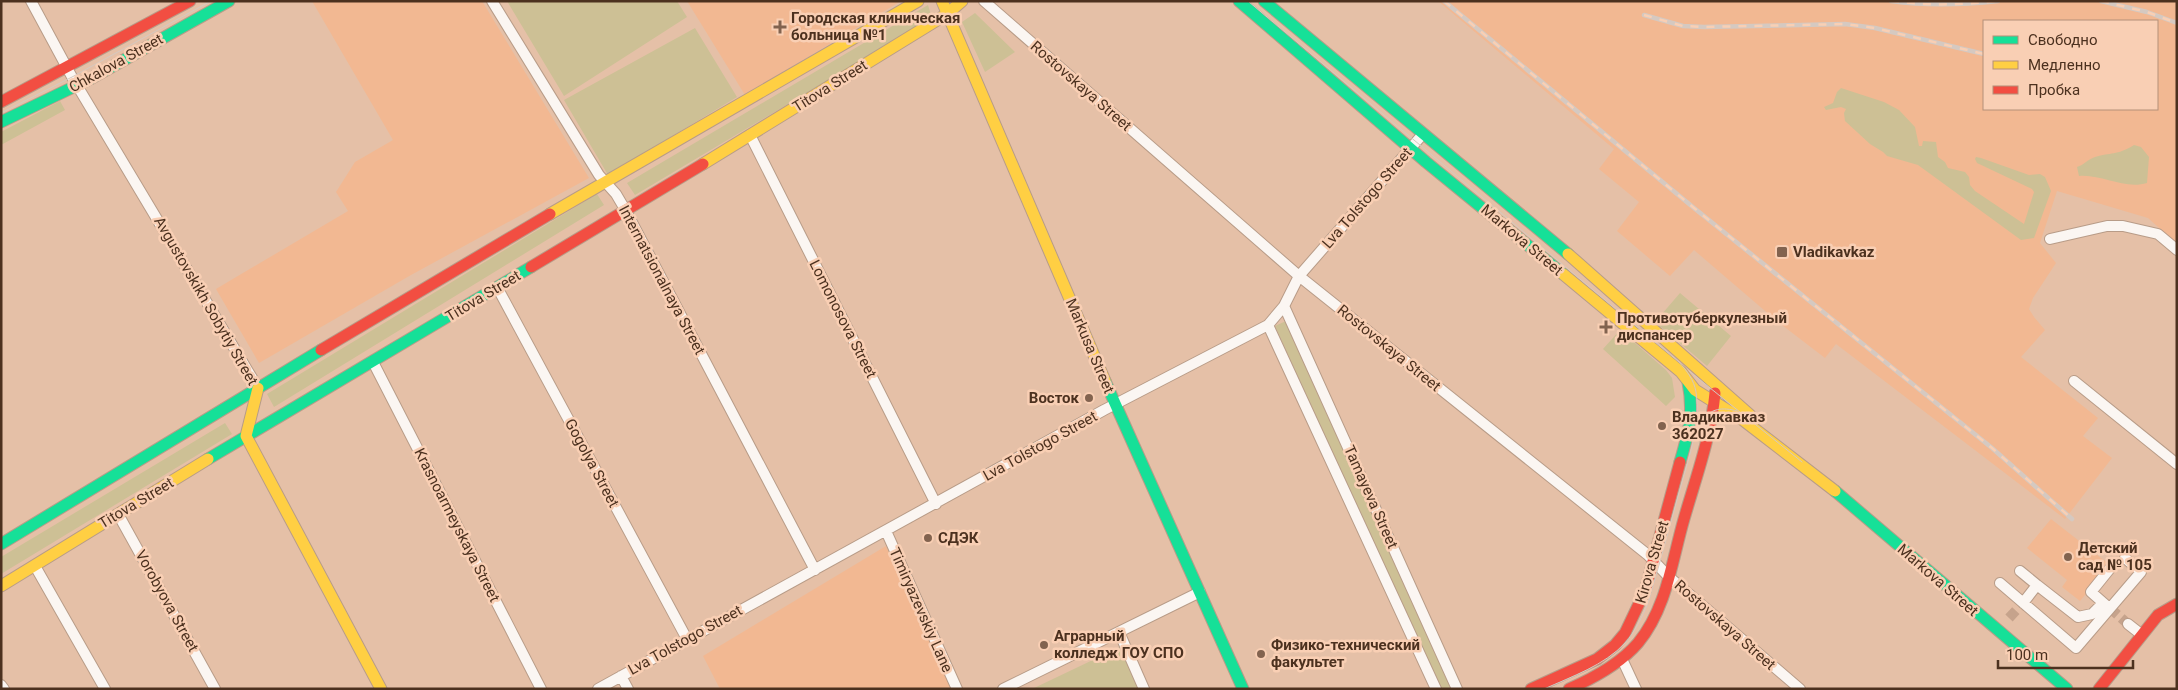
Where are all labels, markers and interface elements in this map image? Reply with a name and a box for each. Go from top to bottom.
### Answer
place label: Городская клиническая больница №1 [791,9,960,44]
marker: Городская клиническая больница №1 [773,20,787,34]
legend [1983,20,2158,110]
street label: Chkalova Street [66,30,166,96]
text: Свободно [2028,31,2097,49]
street label: Rostovskaya Street [1027,37,1135,135]
street label: Titova Street [789,56,871,116]
text: Медленно [2028,56,2101,74]
text: Пробка [2028,81,2080,99]
street label: Lva Tolstogo Street [1318,144,1416,252]
street label: Markova Street [1478,201,1567,279]
street label: Internatsionalnaya Street [615,202,709,358]
street label: Avgustovskikh Sobytiy Street [150,213,262,389]
place label: Vladikavkaz [1793,243,1875,261]
marker: Vladikavkaz [1775,245,1789,259]
street label: Lomonosova Street [805,257,881,381]
street label: Titova Street [442,267,524,325]
street label: Markusa Street [1062,296,1118,396]
street label: Rostovskaya Street [1334,301,1444,395]
place label: Противотуберкулезный диспансер [1617,309,1787,344]
marker: Противотуберкулезный диспансер [1599,320,1613,334]
place label: Восток [1029,389,1080,407]
marker: Восток [1083,392,1095,404]
street label: Lva Tolstogo Street [980,407,1100,485]
place label: Владикавказ 362027 [1672,408,1765,443]
street label: Gogolya Street [561,416,623,510]
marker: Владикавказ 362027 [1656,420,1668,432]
street label: Tamayeva Street [1340,443,1402,551]
street label: Krasnoarmeyskaya Street [410,445,504,605]
street label: Titova Street [95,474,177,532]
street label: Kirova Street [1632,519,1672,605]
place label: СДЭК [938,529,979,547]
marker: СДЭК [922,532,934,544]
place label: Детский сад № 105 [2078,539,2152,574]
street label: Markova Street [1894,540,1982,620]
street label: Timiryazevskiy Lane [885,545,957,675]
street label: Vorobyova Street [132,547,202,655]
marker: Детский сад № 105 [2062,551,2074,563]
street label: Rostovskaya Street [1671,576,1779,674]
street label: Lva Tolstogo Street [625,601,745,679]
place label: Аграрный колледж ГОУ СПО [1054,627,1184,662]
place label: Физико-технический факультет [1271,636,1420,671]
scale bar [1998,638,2133,670]
marker: Аграрный колледж ГОУ СПО [1038,639,1050,651]
text: 100 m [2006,646,2048,664]
marker: Физико-технический факультет [1255,648,1267,660]

